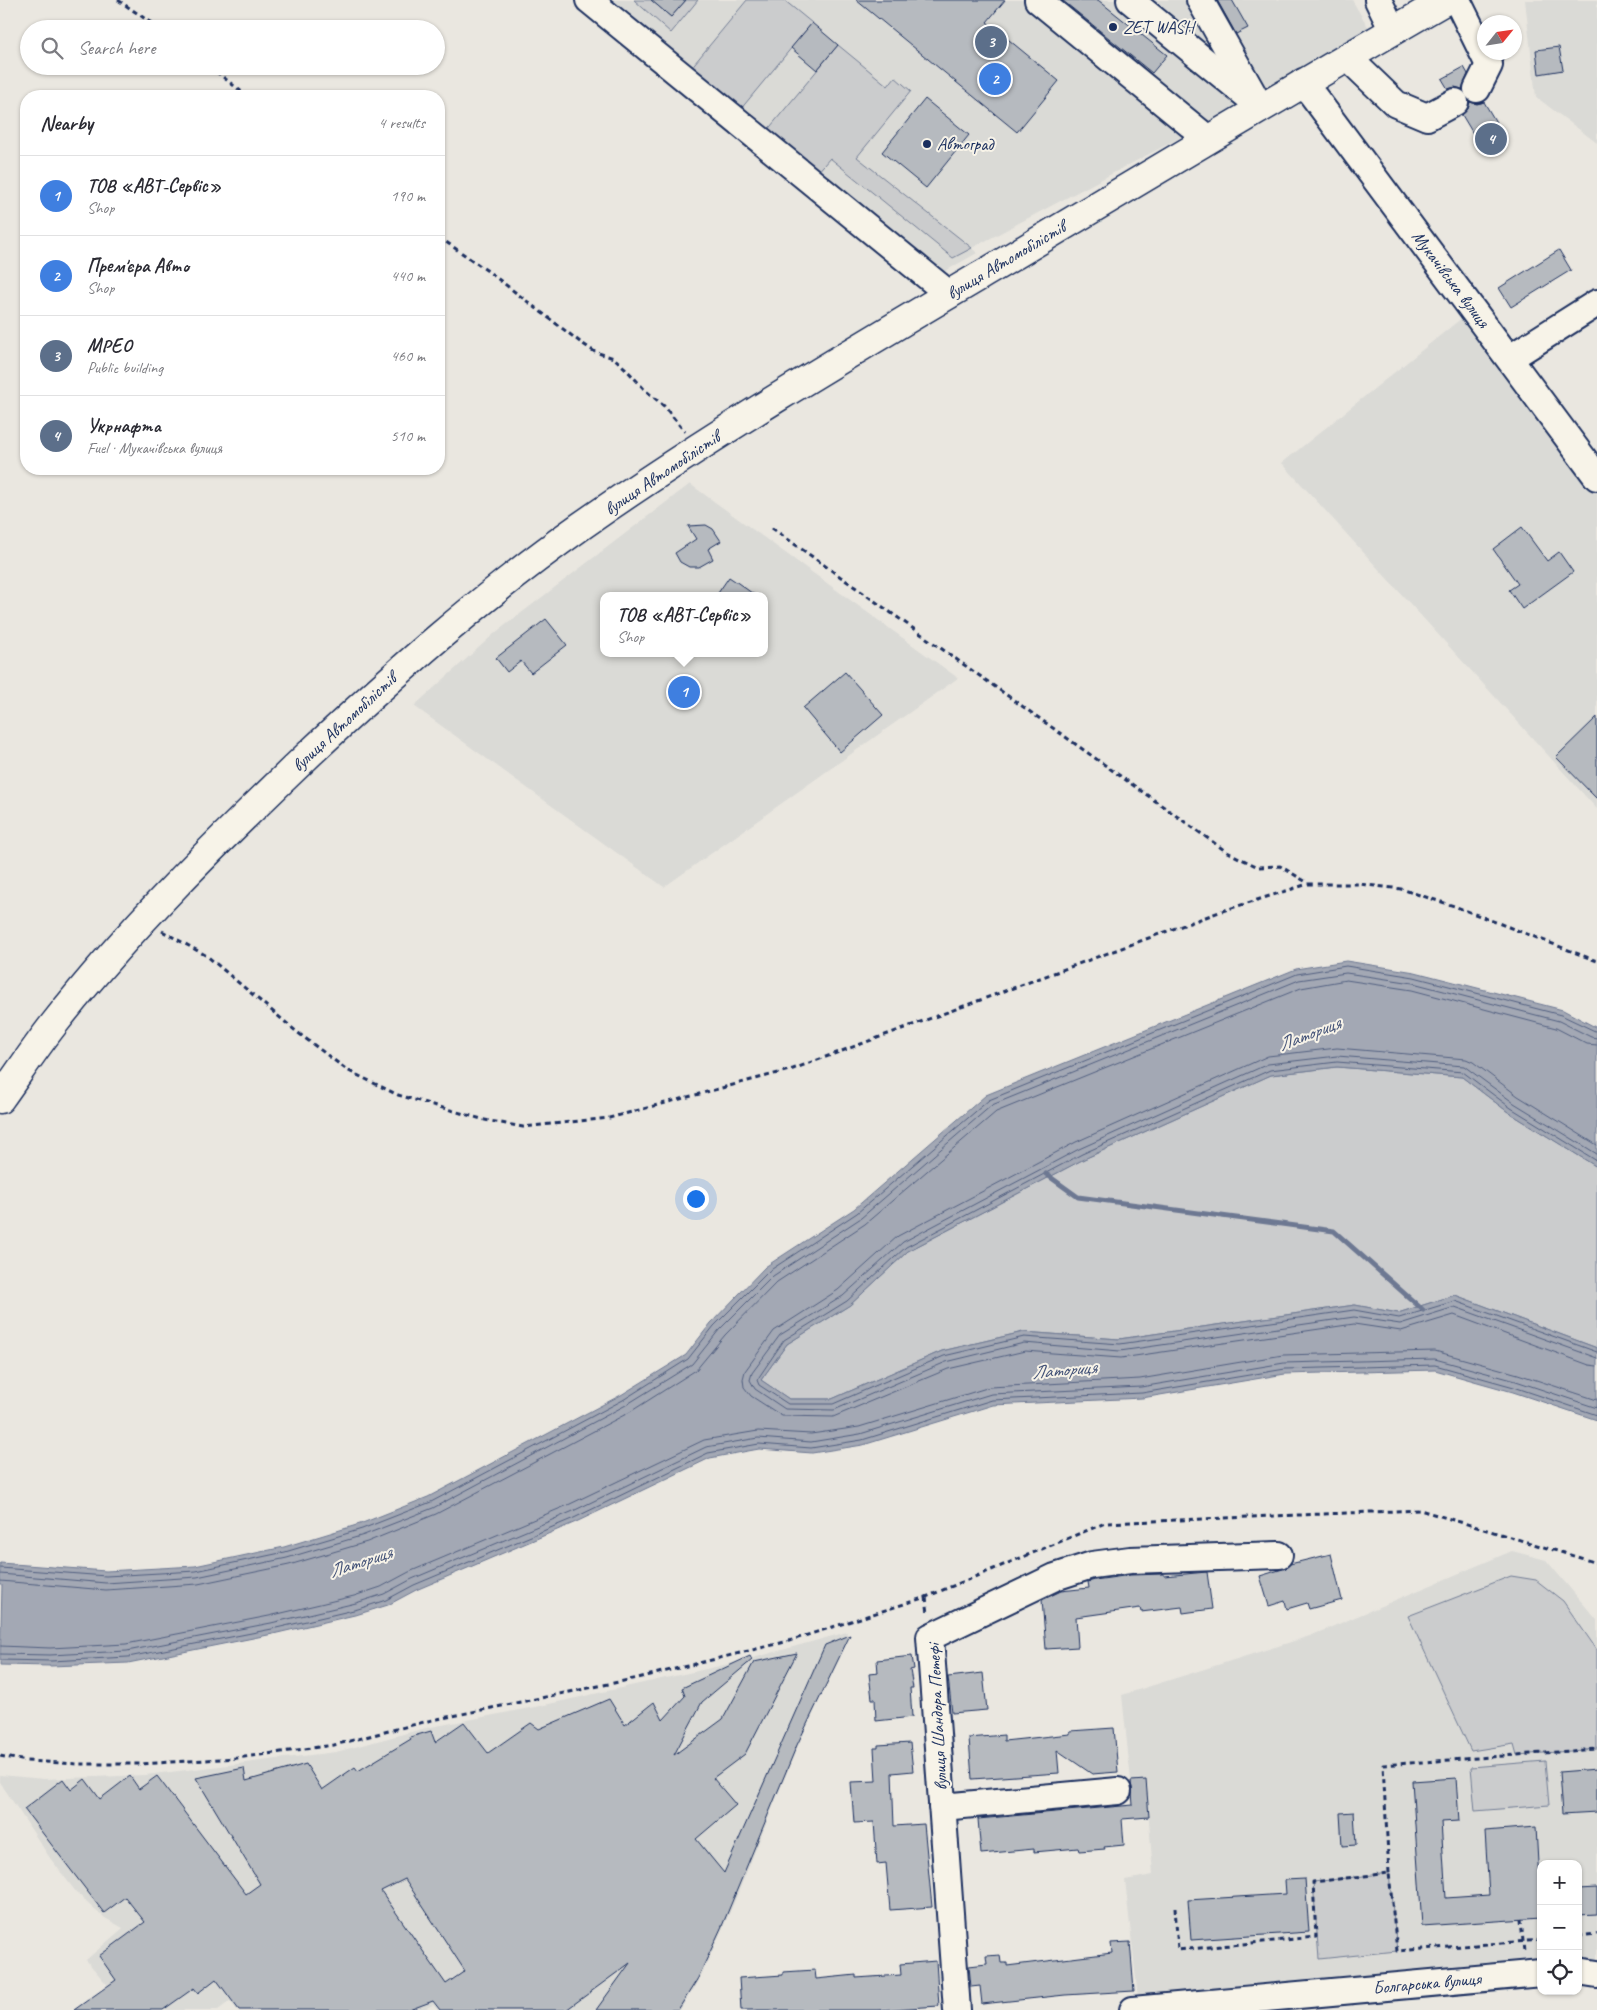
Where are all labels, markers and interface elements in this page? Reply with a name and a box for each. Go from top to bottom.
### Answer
north arrow [1477,15,1522,60]
place label: ZET WASH [1123,16,1197,38]
search box [20,20,445,75]
marker: ZET WASH [1107,21,1119,33]
pin: 3 [975,23,1007,61]
icon: search [38,34,66,62]
text: Search here [78,36,155,60]
pin: 2 [979,60,1011,98]
text: Nearby [40,110,93,136]
text: 4 results [378,113,425,133]
pin: 4 [1475,120,1507,158]
place label: Автоград [937,133,996,155]
marker: Автоград [921,138,933,150]
text: ТОВ «АВТ-Сервіс» [87,174,221,198]
text: 1 [52,186,60,206]
text: 190 m [391,186,425,206]
text: Shop [87,198,114,218]
street label: вулиця Автомобілістів [943,213,1073,304]
street label: Мукачівська вулиця [1407,226,1496,333]
text: Прем'єра Авто [87,254,189,278]
text: 2 [52,266,60,286]
text: 440 m [391,266,425,286]
text: Shop [87,278,114,298]
text: МРЕО [87,334,132,358]
text: 3 [52,346,60,366]
text: 460 m [391,346,425,366]
text: Public building [87,358,163,378]
text: Укрнафта [87,414,161,438]
street label: вулиця Автомобілістів [600,424,728,520]
text: 4 [52,426,60,446]
text: 510 m [391,426,425,446]
text: Fuel · Мукачівська вулиця [87,438,222,458]
popup [600,592,768,657]
text: ТОВ «АВТ-Сервіс» [617,603,751,627]
text: Shop [617,627,644,647]
street label: вулиця Автомобілістів [287,665,404,776]
pin: 1 [668,673,700,711]
water label: Латориця [1275,1010,1346,1057]
your location [683,1186,709,1212]
water label: Латориця [1031,1355,1099,1385]
water label: Латориця [326,1540,397,1583]
street label: вулиця Шандора Петефі [922,1640,952,1791]
map controls [1537,1860,1582,1995]
button: + [1537,1860,1582,1905]
button: − [1537,1905,1582,1950]
button: locate [1537,1950,1582,1995]
street label: Болгарська вулиця [1372,1967,1484,1999]

